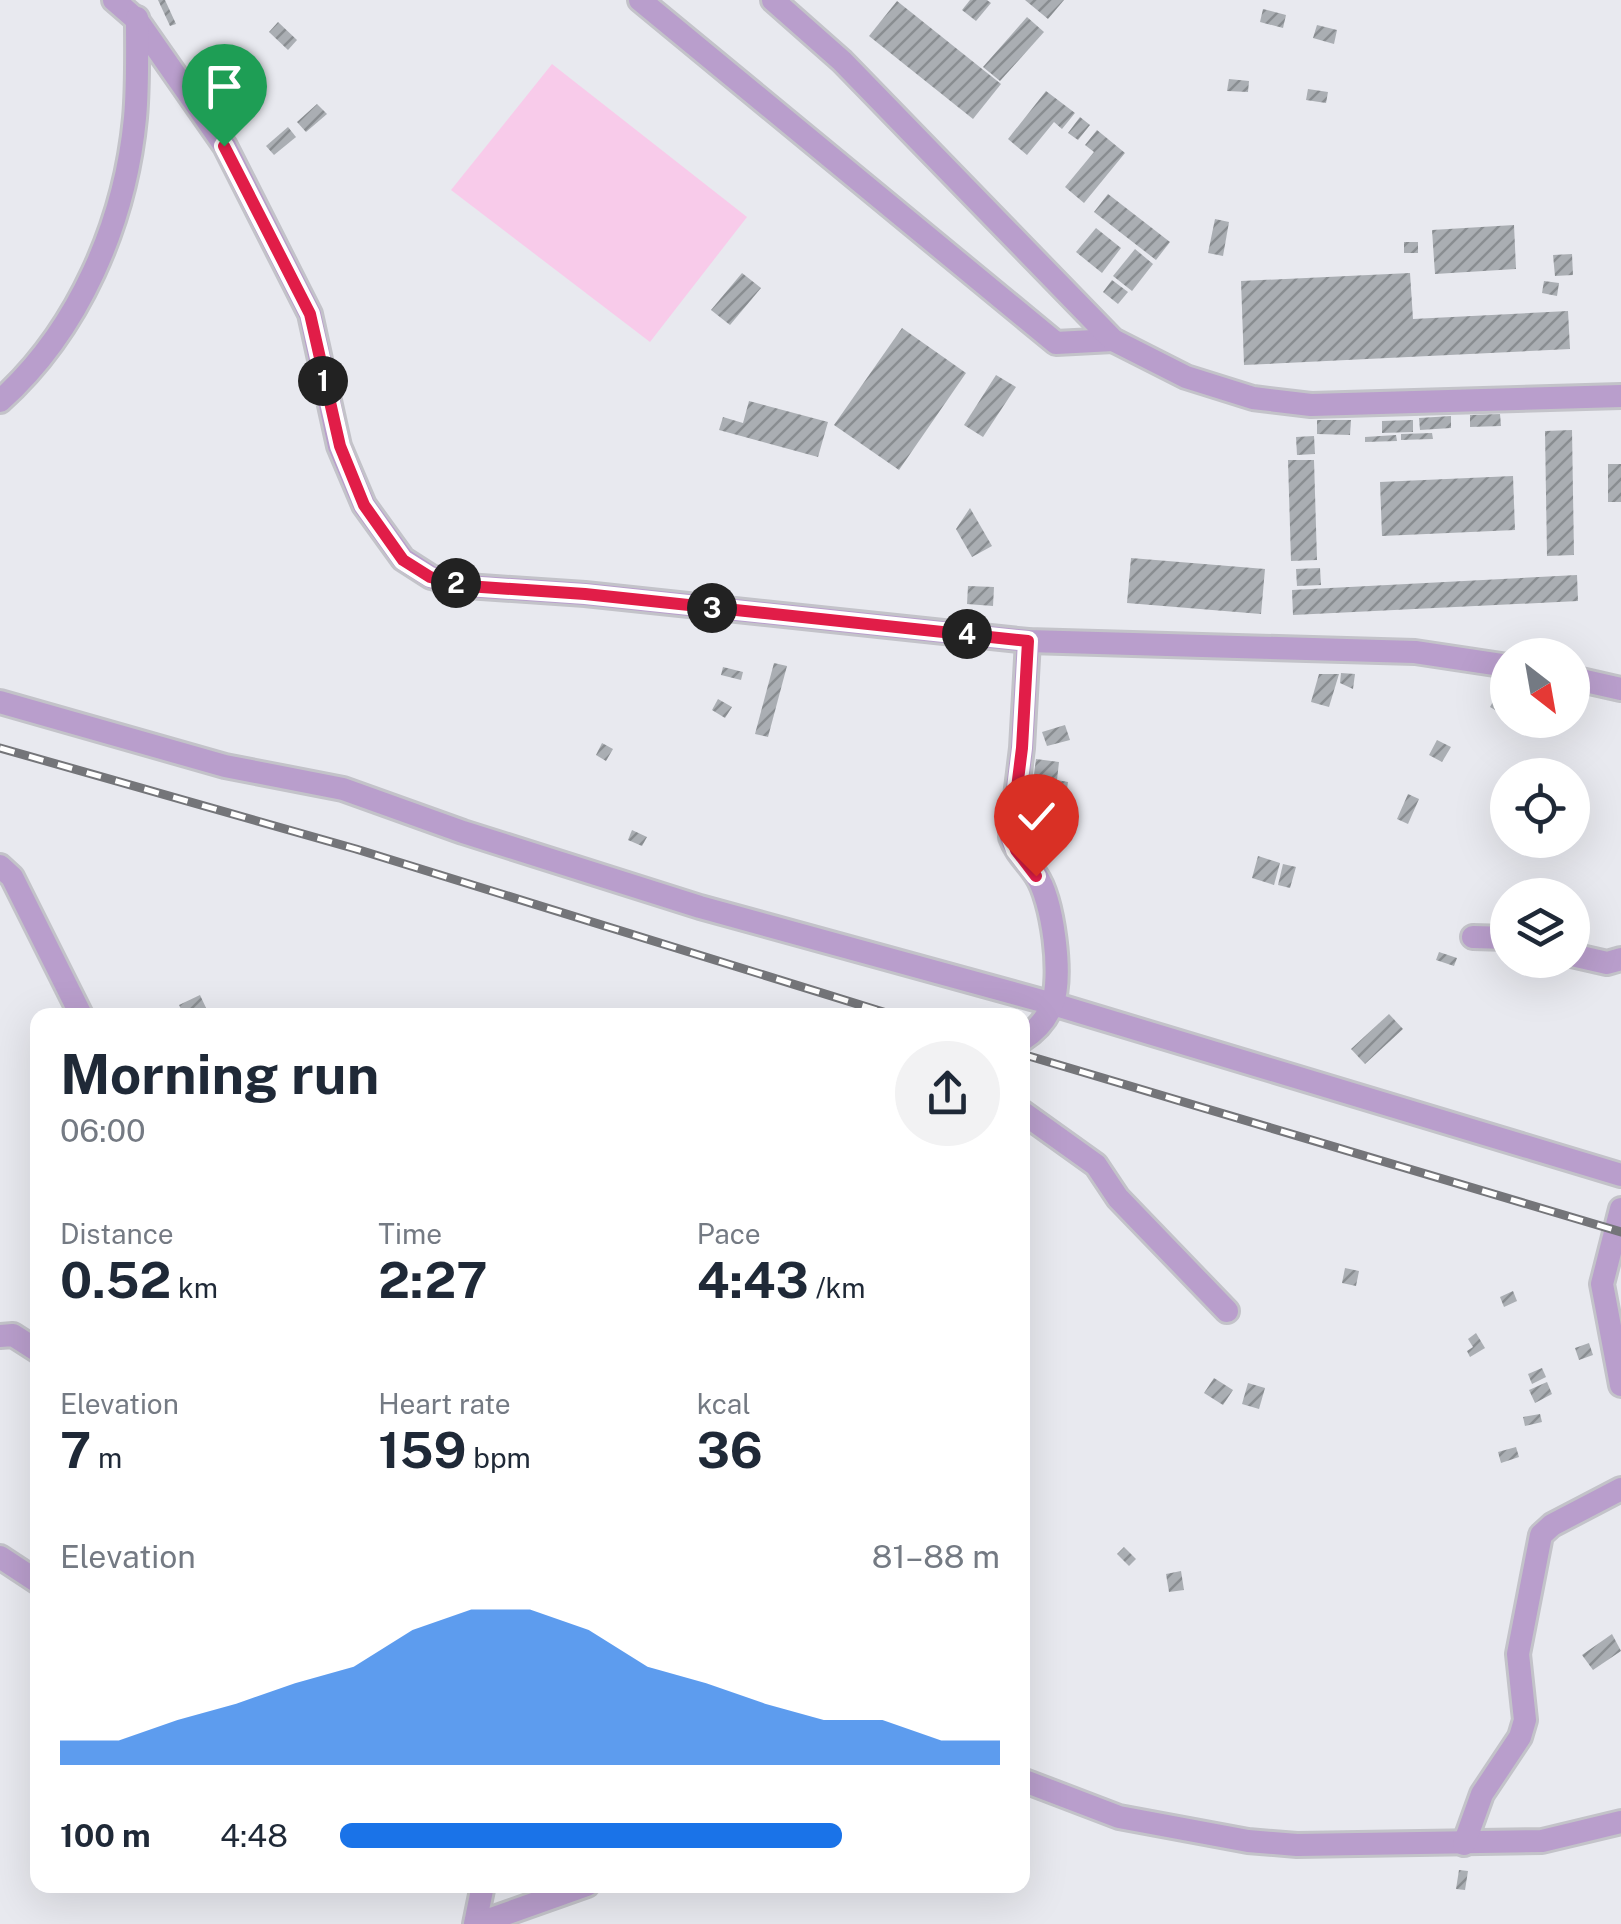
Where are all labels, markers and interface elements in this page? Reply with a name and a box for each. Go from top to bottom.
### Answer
pin [182,44,267,147]
icon: arrive [197,59,252,114]
pin: 1 [298,356,348,406]
text: 1 [317,364,329,397]
pin: 2 [431,558,481,608]
text: 2 [447,566,465,599]
pin: 3 [687,583,737,633]
text: 3 [703,591,721,624]
pin: 4 [942,609,992,659]
text: 4 [958,617,976,650]
north arrow [1490,638,1590,738]
map controls [1490,638,1590,978]
button: locate [1490,758,1590,858]
pin [994,774,1079,877]
icon: check [1009,789,1064,844]
button: layers [1490,878,1590,978]
button: share [895,1041,1000,1146]
text: Morning run [60,1042,379,1106]
text: 06:00 [60,1112,145,1149]
text: Distance [60,1217,174,1250]
text: Time [378,1217,442,1250]
text: Pace [697,1217,761,1250]
text: 0.52 [60,1250,171,1309]
text: 2:27 [378,1250,488,1309]
text: 4:43 [697,1250,809,1309]
text: km [171,1271,218,1304]
text: /km [809,1271,865,1304]
text: Elevation [60,1387,179,1420]
text: Heart rate [378,1387,511,1420]
text: kcal [697,1387,751,1420]
text: 7 [60,1420,91,1479]
text: 159 [378,1420,466,1479]
text: 36 [697,1420,763,1479]
text: m [91,1441,122,1474]
text: bpm [466,1441,531,1474]
text: Elevation [60,1538,196,1575]
text: 81–88 m [872,1538,1000,1575]
text: 100 m [60,1817,151,1854]
text: 4:48 [220,1817,288,1854]

